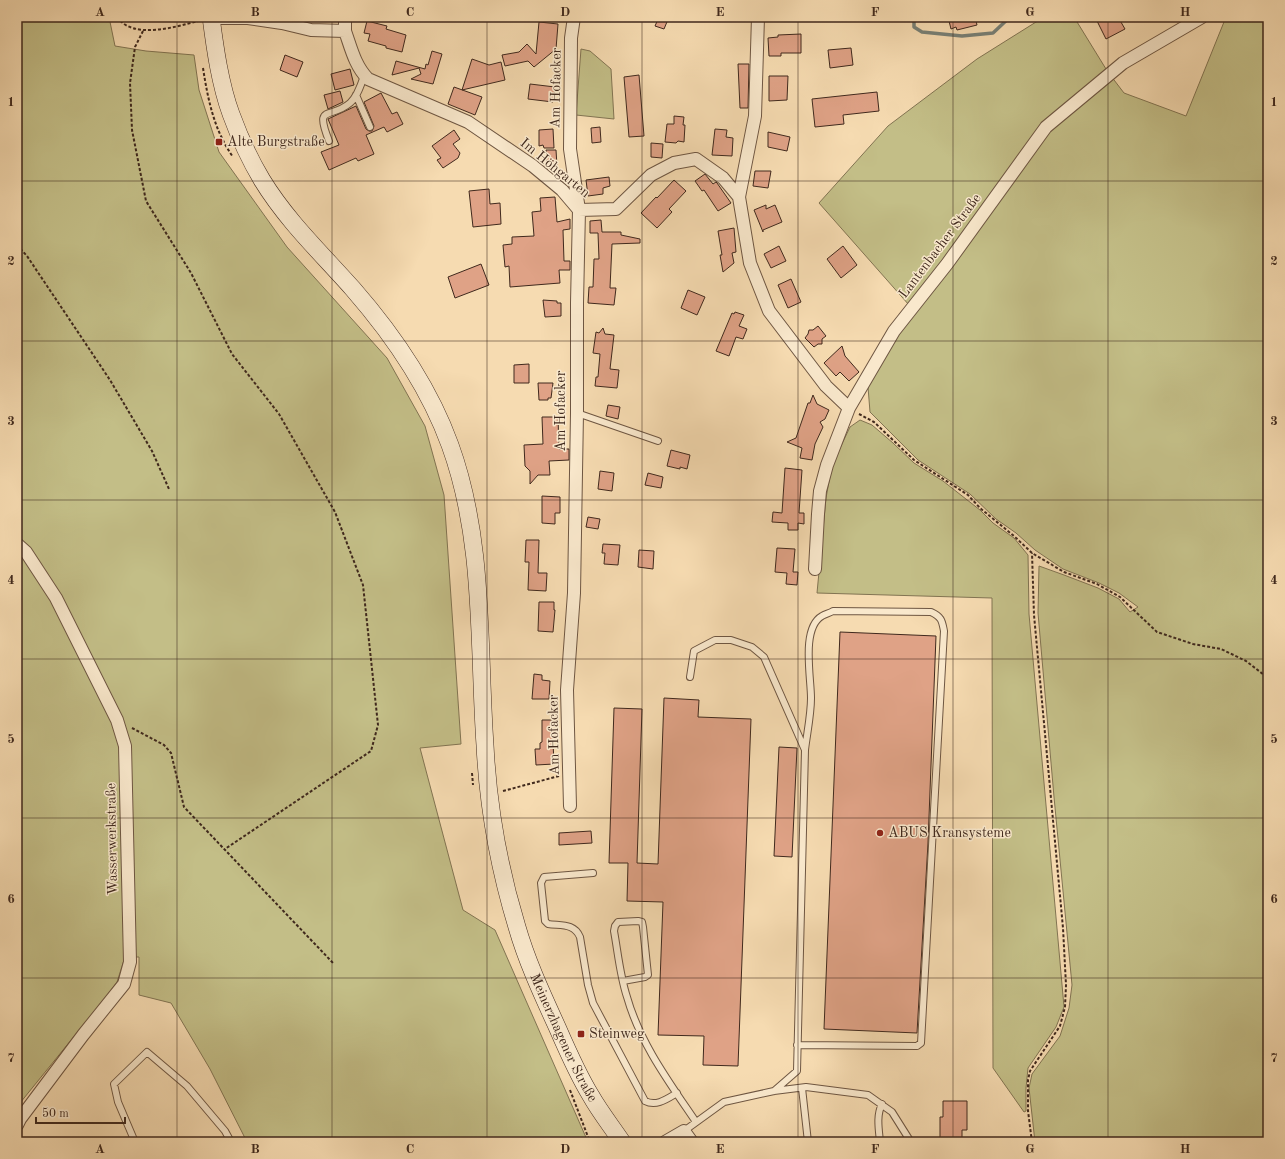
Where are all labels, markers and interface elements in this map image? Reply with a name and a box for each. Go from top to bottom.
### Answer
text: A [95,6,105,19]
text: B [250,6,260,19]
text: C [406,6,414,19]
text: D [560,6,570,19]
text: E [716,6,725,19]
text: F [871,6,880,19]
text: G [1025,6,1035,19]
text: H [1180,6,1191,19]
street label: Am Hofacker [548,47,564,129]
text: 1 [7,96,15,109]
text: 1 [1270,96,1278,109]
place label: Alte Burgstraße [227,135,325,149]
street label: Im Höhgarten [517,136,593,201]
marker: Alte Burgstraße [214,137,224,147]
street label: Lantenbacher Straße [896,191,984,301]
text: 2 [7,255,15,268]
text: 2 [1270,255,1278,268]
street label: Am Hofacker [554,370,568,451]
text: 3 [7,415,15,428]
text: 3 [1270,415,1278,428]
text: 4 [7,574,15,587]
text: 4 [1270,574,1278,587]
street label: Am Hofacker [546,694,562,776]
text: 5 [7,733,15,746]
text: 5 [1270,733,1278,746]
street label: Wasserwerkstraße [104,783,120,895]
place label: ABUS Kransysteme [888,826,1011,840]
marker: ABUS Kransysteme [875,828,885,838]
text: 6 [7,893,15,906]
text: 6 [1270,893,1278,906]
street label: Meinerzhagener Straße [527,972,600,1104]
place label: Steinweg [589,1027,645,1041]
marker: Steinweg [576,1029,586,1039]
text: 7 [7,1052,15,1065]
text: 7 [1270,1052,1278,1065]
scale bar [36,1099,125,1125]
text: 50 m [42,1107,69,1120]
text: A [95,1143,105,1156]
text: B [250,1143,260,1156]
text: C [406,1143,414,1156]
text: D [560,1143,570,1156]
text: E [716,1143,725,1156]
text: F [871,1143,880,1156]
text: G [1025,1143,1035,1156]
text: H [1180,1143,1191,1156]

